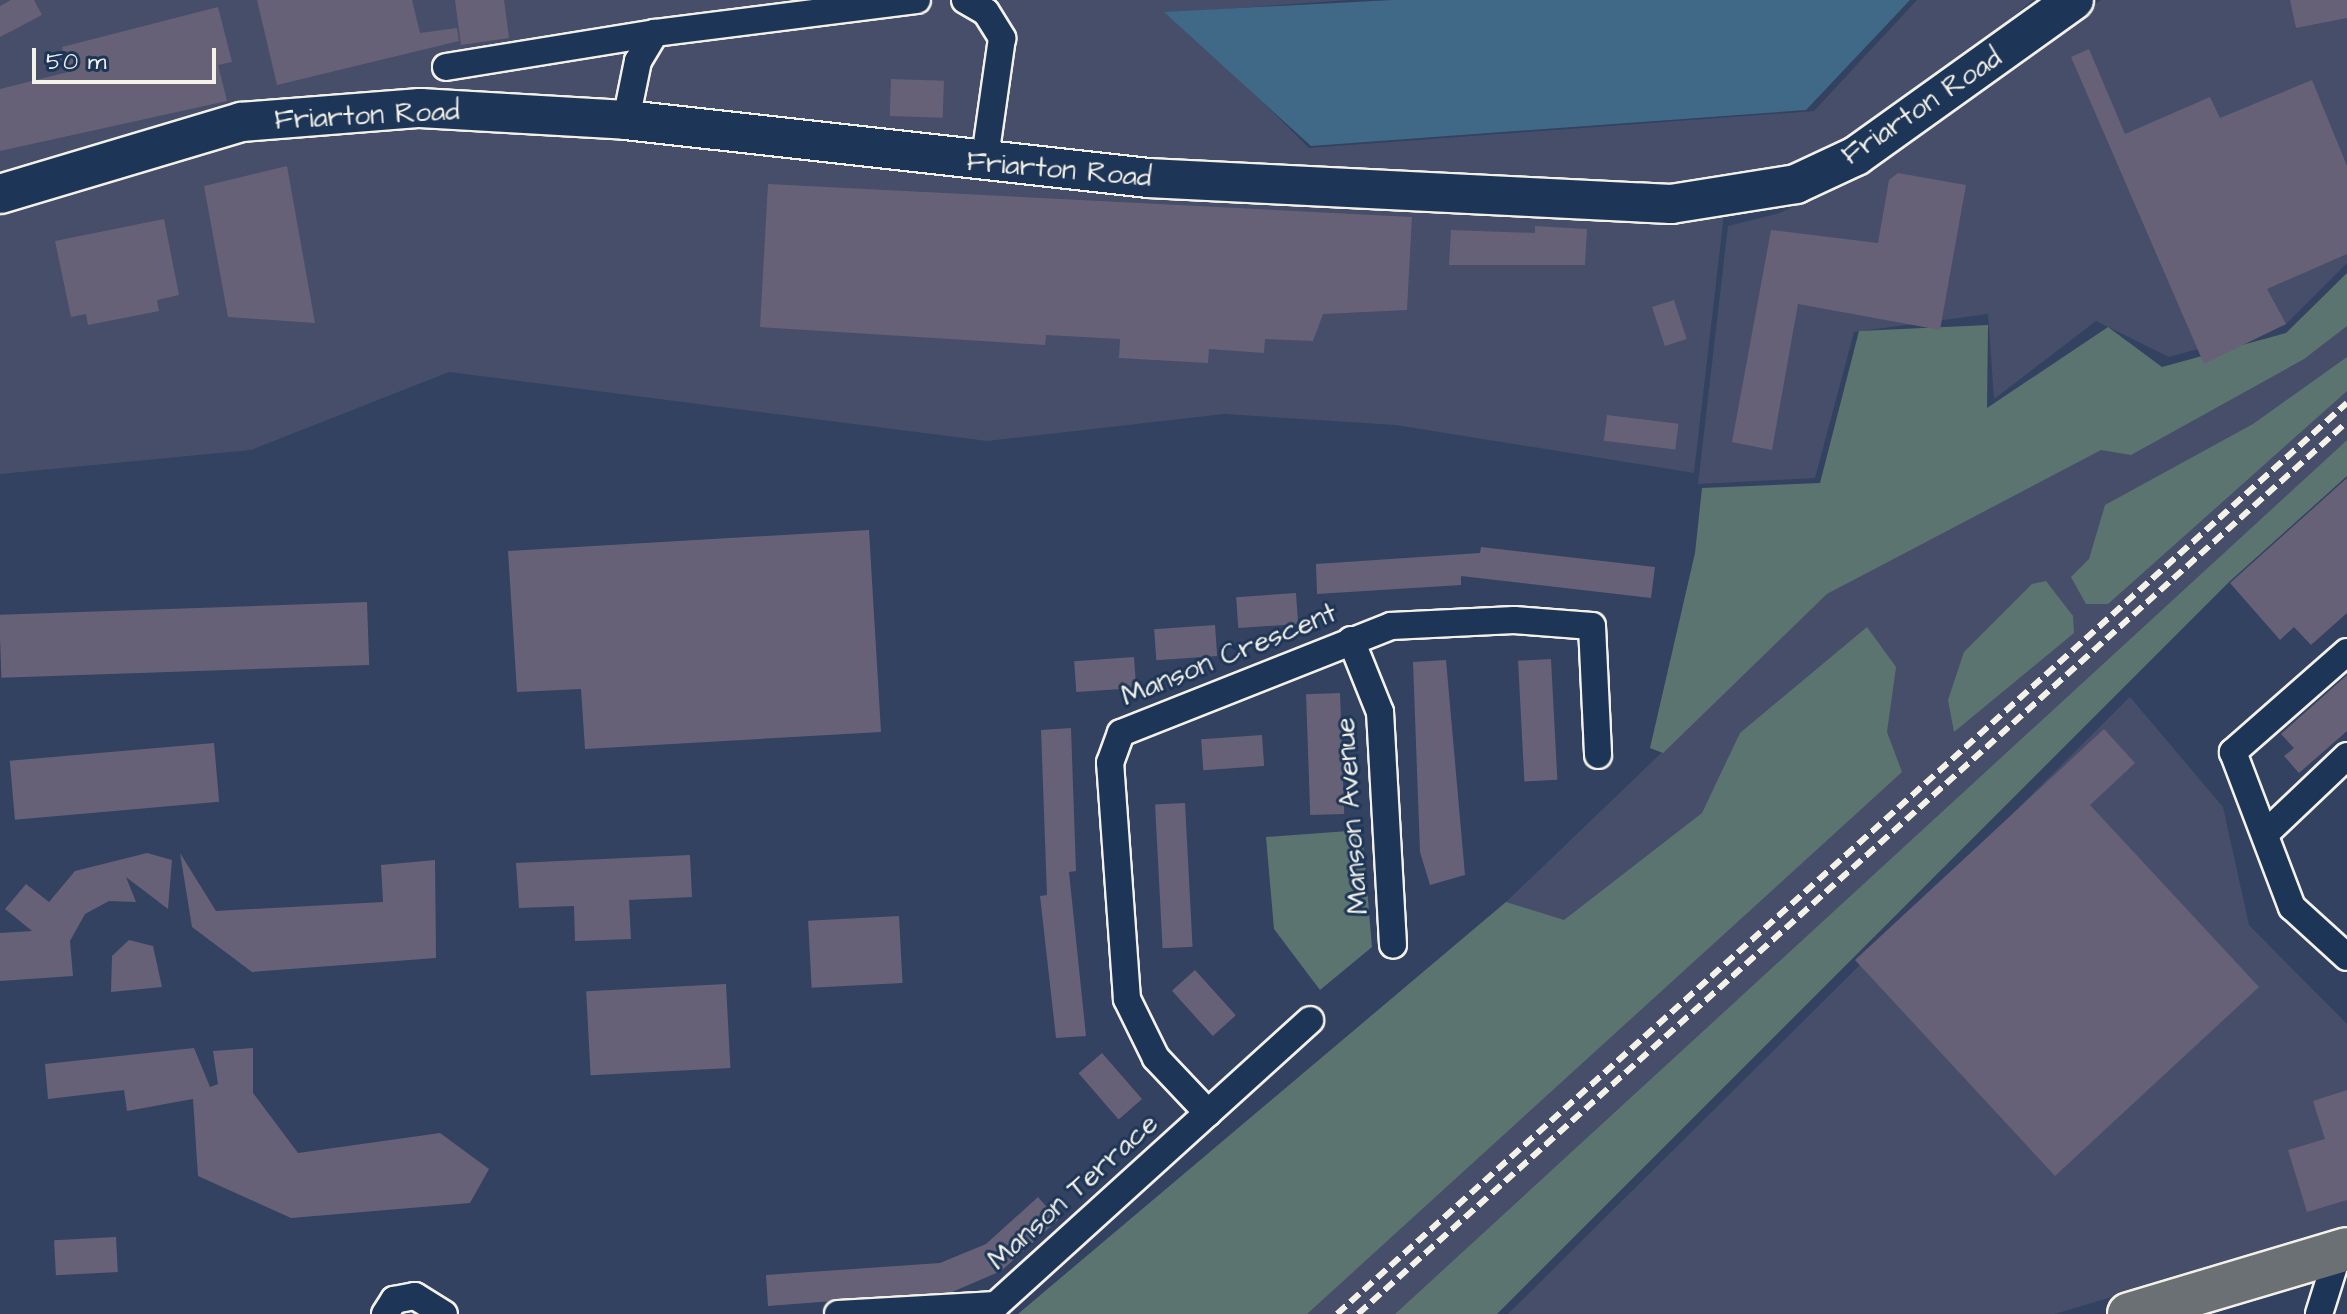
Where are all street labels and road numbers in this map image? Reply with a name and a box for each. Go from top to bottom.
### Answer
street label: Friarton Road [1836,41,2008,173]
street label: Friarton Road [274,94,460,138]
street label: Friarton Road [965,145,1153,195]
street label: Manson Crescent [1117,597,1341,713]
street label: Manson Avenue [1328,716,1376,916]
street label: Manson Terrace [981,1107,1165,1277]

